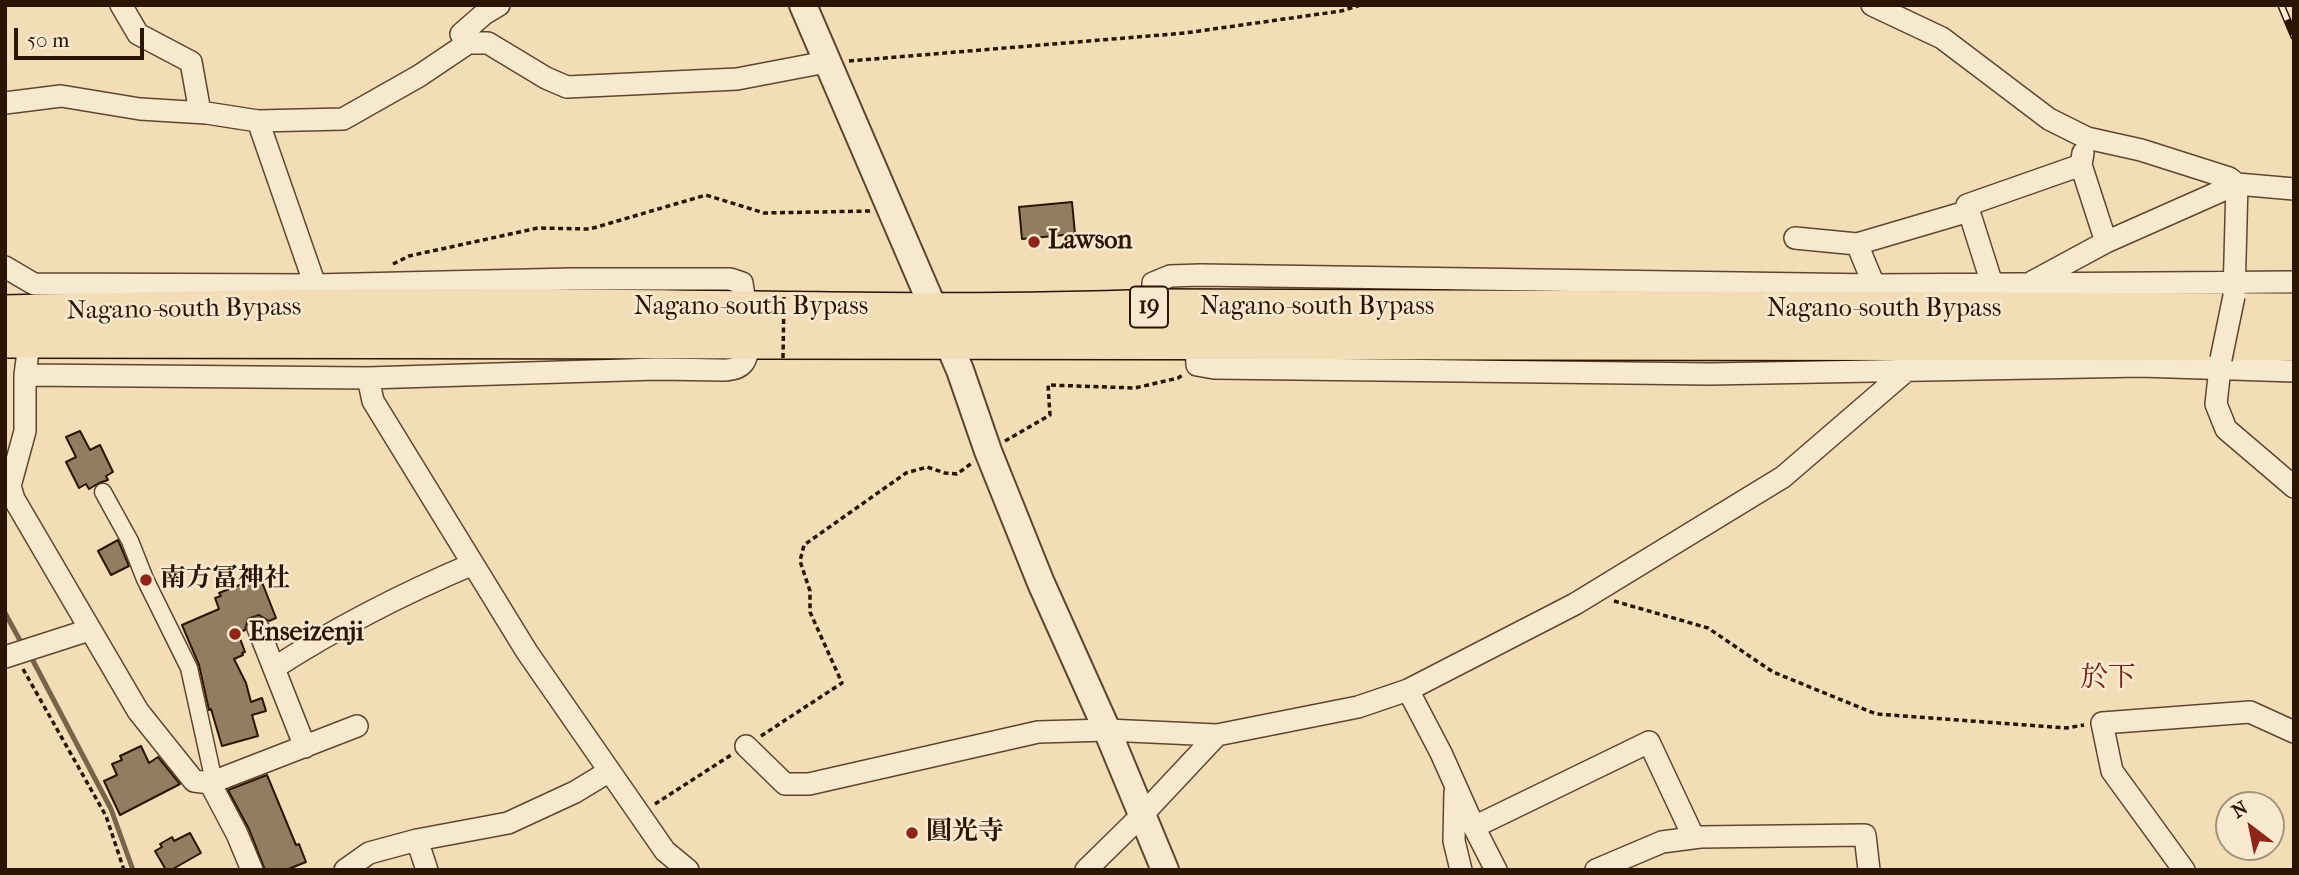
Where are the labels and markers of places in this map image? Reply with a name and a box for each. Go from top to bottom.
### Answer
place label: Lawson [1048,226,1132,258]
marker: Lawson [1026,234,1042,250]
place label: 南方冨神社 [160,564,290,596]
marker: 南方冨神社 [138,572,154,588]
place label: Enseizenji [249,618,364,650]
marker: Enseizenji [227,626,243,642]
place label: 圓光寺 [926,817,1004,849]
marker: 圓光寺 [904,825,920,841]

